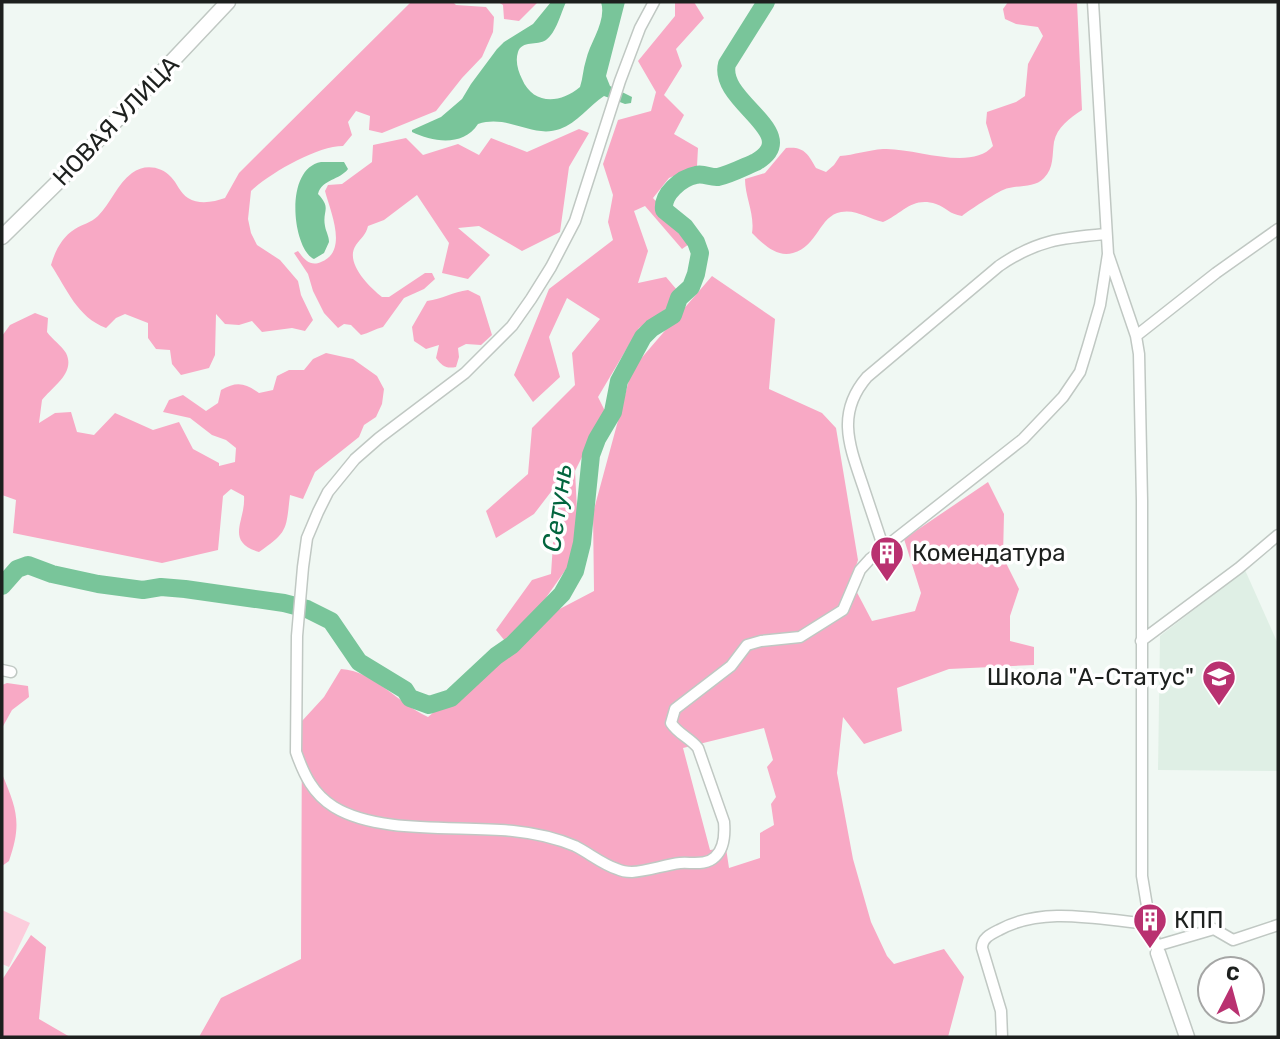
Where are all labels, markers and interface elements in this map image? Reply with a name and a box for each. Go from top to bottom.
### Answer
street label: НОВАЯ УЛИЦА [47,50,185,192]
water label: Сетунь [536,462,579,554]
building icon: Комендатура [868,534,906,583]
place label: Комендатура [912,539,1066,567]
school or university icon: Школа "А-Статус" [1200,658,1238,707]
place label: Школа "А-Статус" [987,663,1194,691]
building icon: КПП [1131,901,1169,950]
place label: КПП [1174,906,1224,934]
north arrow [1196,955,1266,1025]
text: С [1225,961,1241,986]

